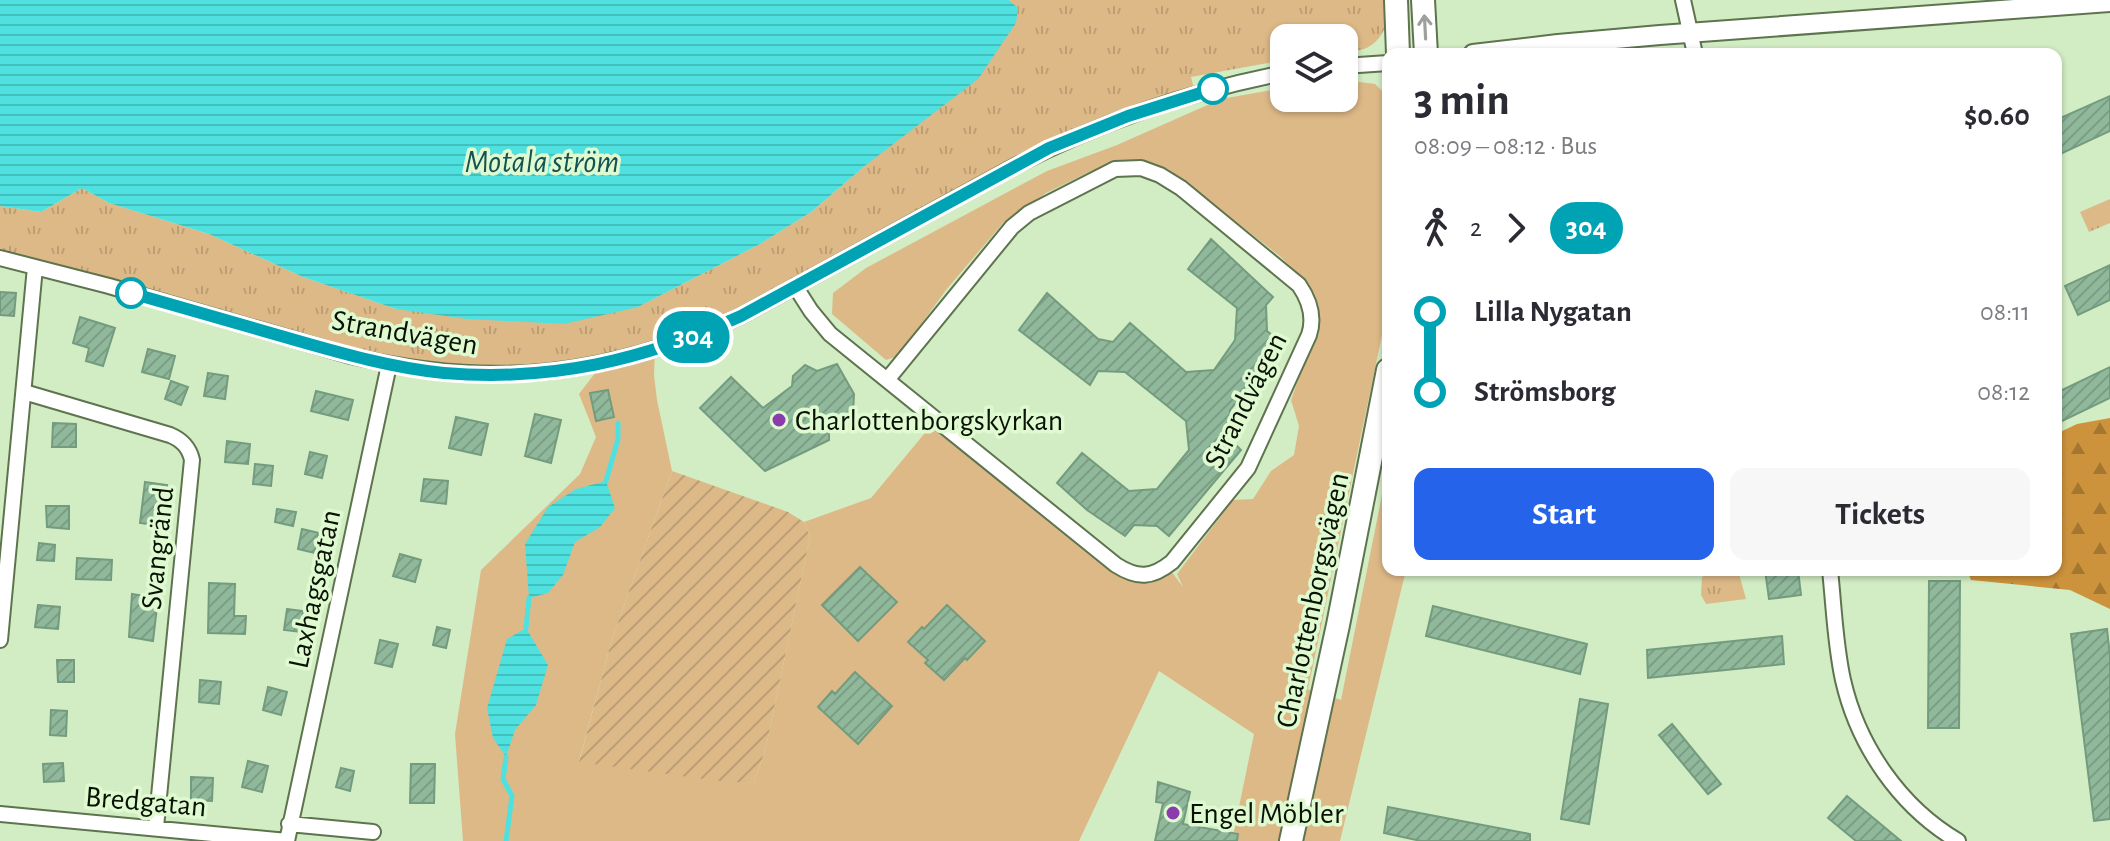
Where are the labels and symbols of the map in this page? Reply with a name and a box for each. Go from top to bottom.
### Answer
one-way arrow [1417,14,1432,41]
unlabelled marker [1198,74,1228,104]
water label: Motala ström [465,146,619,178]
unlabelled marker [116,278,146,308]
street label: Strandvägen [330,305,480,361]
line badge: 304 [647,311,739,363]
street label: Strandvägen [1199,328,1293,473]
place label: Charlottenborgskyrkan [795,406,1063,436]
marker: Charlottenborgskyrkan [770,411,788,429]
street label: Charlottenborgsvägen [1271,470,1355,730]
street label: Svangränd [137,485,179,611]
street label: Laxhagsgatan [284,507,346,671]
street label: Bredgatan [84,782,208,822]
place label: Engel Möbler [1189,799,1344,829]
marker: Engel Möbler [1164,804,1182,822]

